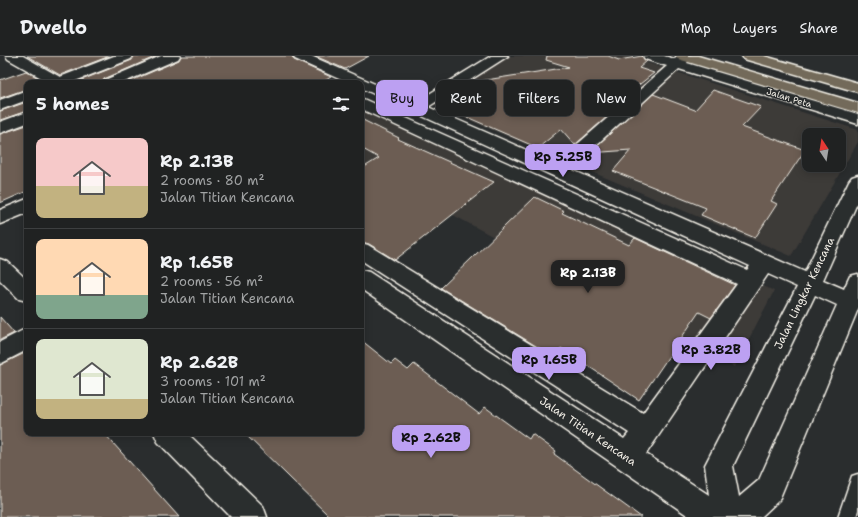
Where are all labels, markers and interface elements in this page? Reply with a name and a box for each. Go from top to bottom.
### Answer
text: Dwello [20,15,87,40]
text: Map [681,19,711,37]
text: Layers [733,19,777,37]
text: Share [799,19,838,37]
chip: Buy [376,80,428,116]
chip: Rent [436,80,496,116]
chip: Filters [504,80,574,116]
chip: New [582,80,640,116]
street label: Jalan Peta [765,85,814,111]
text: 5 homes [36,93,109,115]
icon: filters [330,93,352,115]
north arrow [802,128,846,172]
map controls [802,128,846,172]
pin: Rp 5.25B [522,144,604,178]
text: Rp 5.25B [534,148,592,165]
text: Rp 2.13B [160,150,233,172]
icon: home [68,154,116,202]
text: 2 rooms · 80 m² [160,172,264,189]
text: Jalan Titian Kencana [160,189,294,206]
street label: Jalan Lingkar Kencana [771,235,838,352]
text: Rp 1.65B [160,251,233,273]
icon: home [68,255,116,303]
pin: Rp 2.13B [547,260,629,294]
text: Rp 2.13B [560,264,616,281]
text: 2 rooms · 56 m² [160,273,263,290]
text: Jalan Titian Kencana [160,290,294,307]
pin: Rp 3.82B [670,337,752,371]
text: Rp 3.82B [681,341,741,358]
pin: Rp 1.65B [508,347,590,381]
text: Rp 2.62B [160,351,238,373]
text: Rp 1.65B [521,351,577,368]
icon: home [68,355,116,403]
text: 3 rooms · 101 m² [160,373,266,390]
text: Jalan Titian Kencana [160,390,294,407]
street label: Jalan Titian Kencana [536,393,639,469]
pin: Rp 2.62B [390,425,472,459]
text: Rp 2.62B [401,429,461,446]

